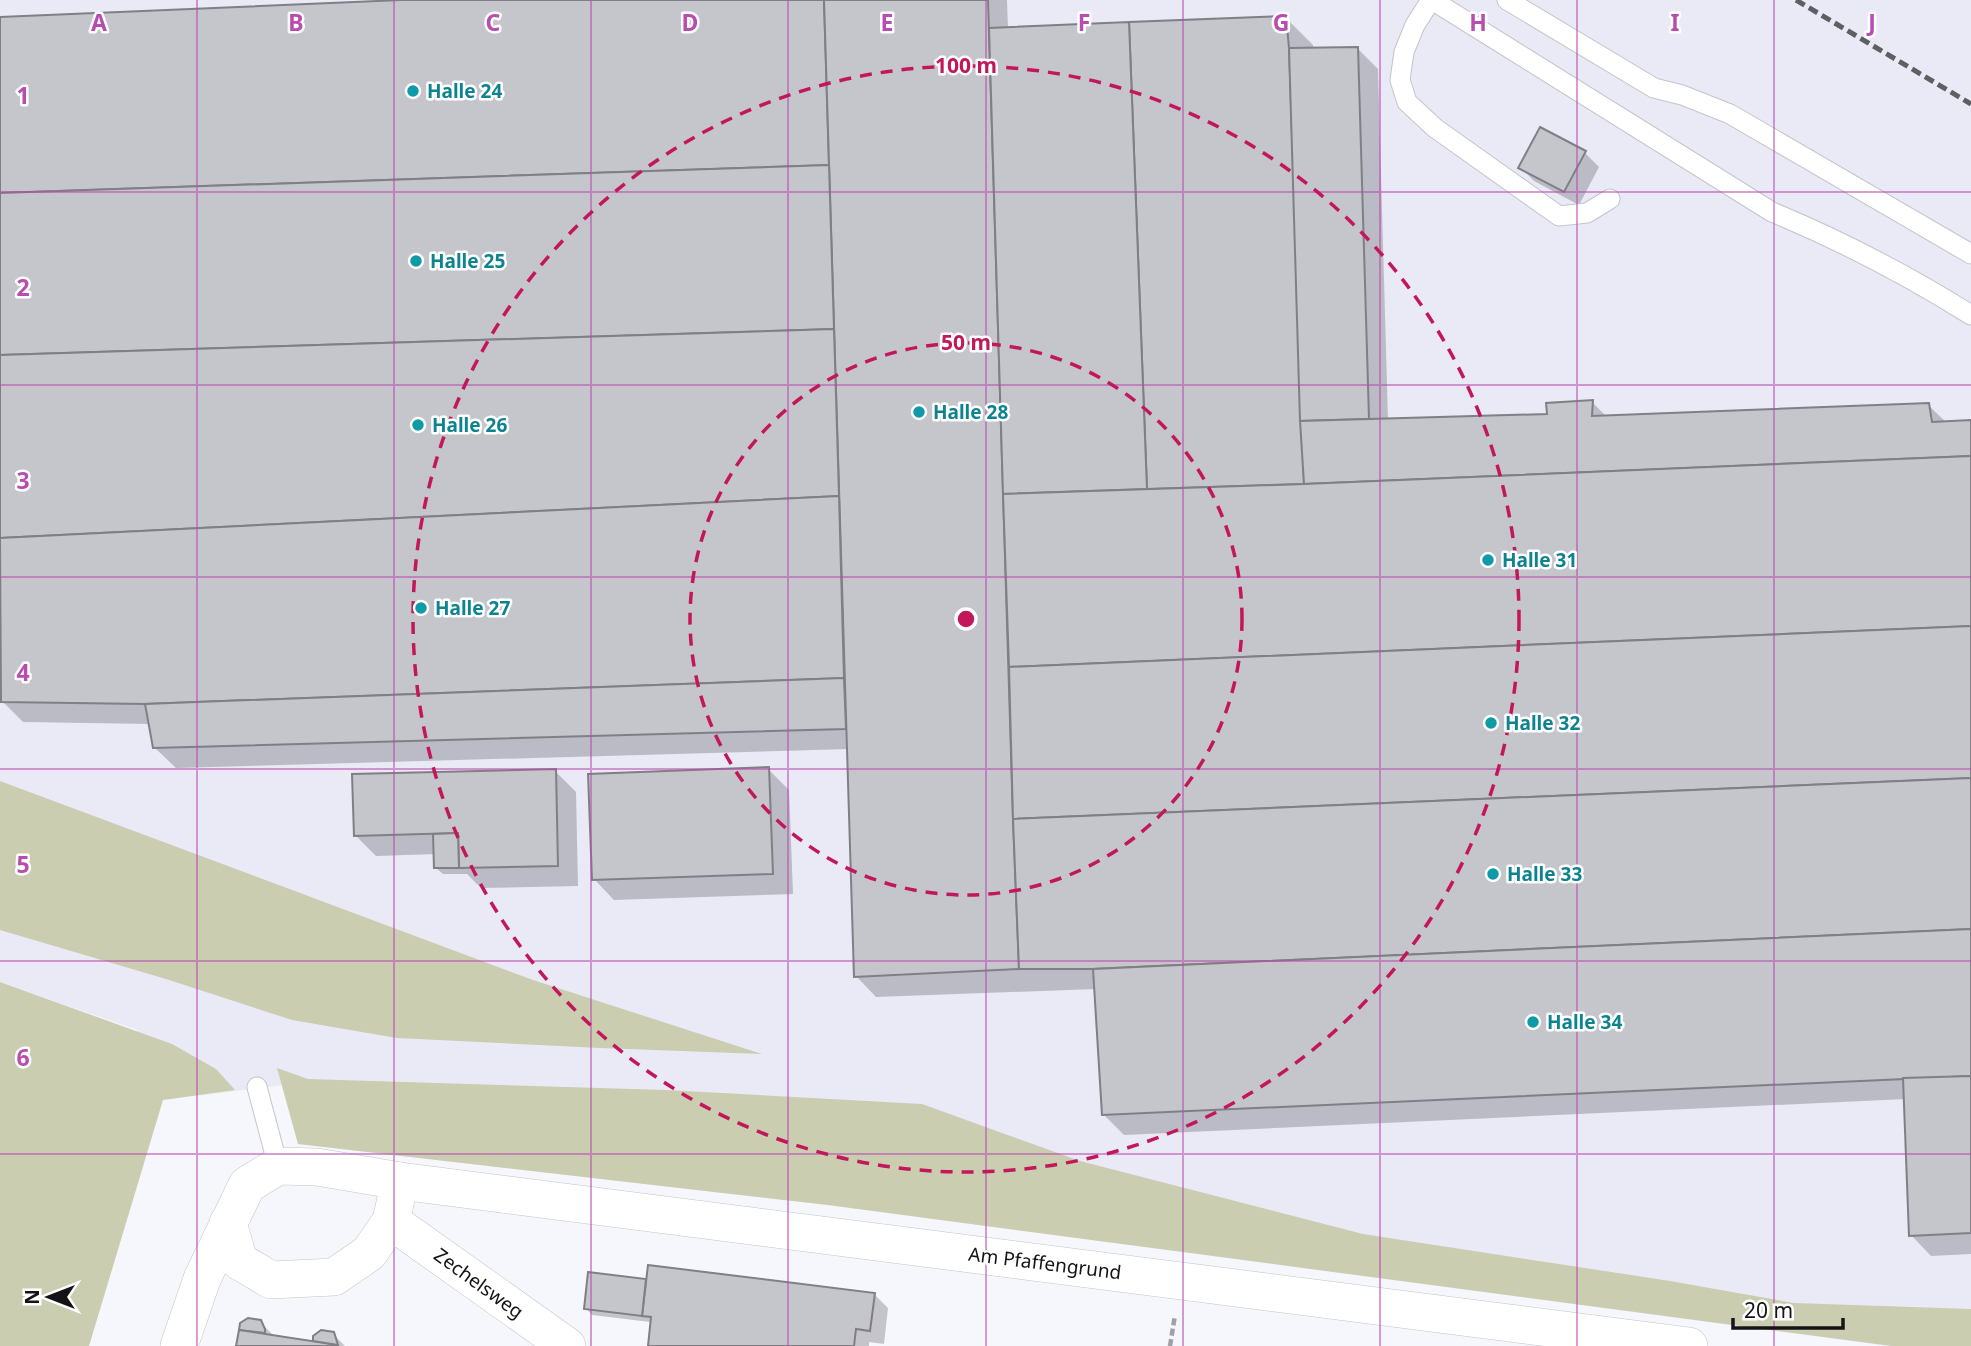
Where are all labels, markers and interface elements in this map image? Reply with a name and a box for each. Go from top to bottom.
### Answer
text: A [91,6,107,38]
text: B [288,6,304,38]
text: C [486,6,501,38]
text: D [682,6,698,38]
text: E [881,6,893,38]
text: F [1078,6,1090,38]
text: G [1273,6,1289,38]
text: H [1469,6,1487,38]
text: I [1671,6,1680,38]
text: J [1866,6,1876,38]
text: 100 m [935,51,997,79]
place label: Halle 24 [427,78,502,104]
text: 1 [16,79,30,111]
marker: Halle 24 [405,83,421,99]
place label: Halle 25 [430,248,505,274]
marker: Halle 25 [408,253,424,269]
text: 2 [16,271,30,303]
text: 50 m [941,328,991,356]
place label: Halle 28 [933,399,1008,425]
marker: Halle 28 [911,404,927,420]
place label: Halle 26 [432,412,507,438]
marker: Halle 26 [410,417,426,433]
text: 3 [16,464,30,496]
place label: Halle 31 [1502,547,1577,573]
marker: Halle 31 [1480,552,1496,568]
place label: Halle 27 [435,595,510,621]
marker: Halle 27 [413,600,429,616]
centre of rings [954,607,978,631]
text: 4 [16,656,30,688]
place label: Halle 32 [1505,710,1580,736]
marker: Halle 32 [1483,715,1499,731]
text: 5 [16,848,30,880]
place label: Halle 33 [1507,861,1582,887]
marker: Halle 33 [1485,866,1501,882]
place label: Halle 34 [1547,1009,1622,1035]
marker: Halle 34 [1525,1014,1541,1030]
text: 6 [16,1041,30,1073]
street label: Am Pfaffengrund [967,1241,1123,1285]
street label: Zechelsweg [429,1242,529,1324]
north arrow [14,1262,84,1332]
scale bar [1733,1286,1843,1330]
text: N [19,1289,45,1305]
text: 20 m [1744,1296,1793,1324]

